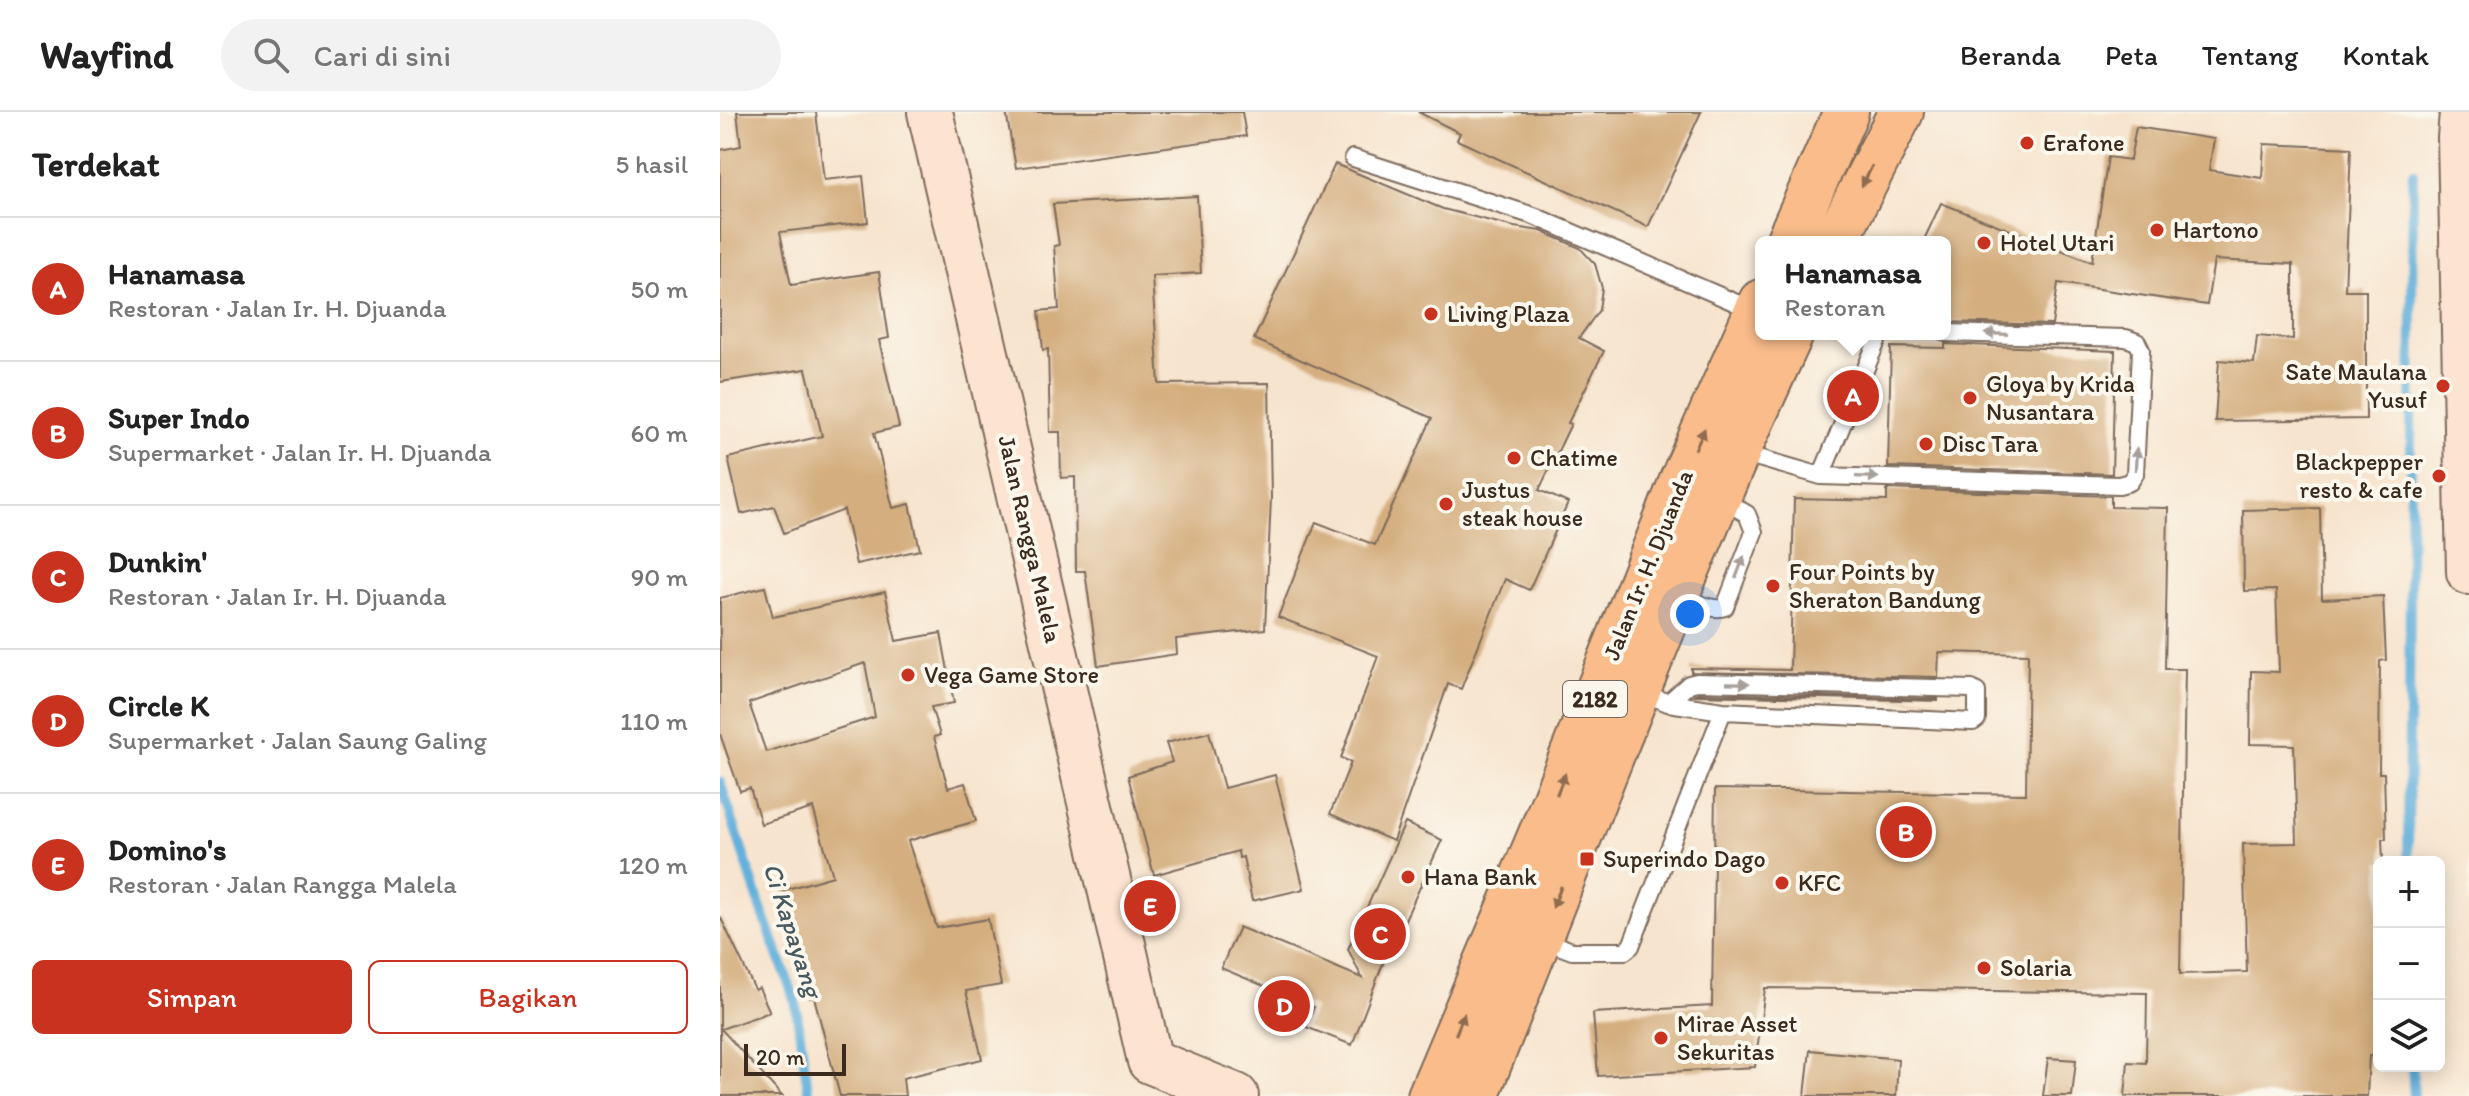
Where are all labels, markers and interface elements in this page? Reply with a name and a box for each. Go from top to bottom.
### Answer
search box [221,19,781,91]
text: Wayfind [40,32,173,78]
icon: search [249,33,293,77]
text: Cari di sini [313,37,451,74]
text: Beranda [1960,38,2061,72]
text: Peta [2105,38,2158,72]
text: Tentang [2202,38,2298,72]
text: Kontak [2342,38,2429,72]
place label: Erafone [2043,128,2125,157]
marker: Erafone [2018,134,2036,152]
text: Terdekat [32,144,160,185]
text: 5 hasil [615,148,688,180]
one-way arrow [1860,165,1873,188]
place label: Hartono [2173,215,2259,244]
marker: Hartono [2148,221,2166,239]
place label: Hotel Utari [2000,228,2114,257]
marker: Hotel Utari [1975,234,1993,252]
popup [1755,236,1951,340]
text: Hanamasa [1785,254,1921,291]
text: Hanamasa [108,255,245,292]
text: A [50,273,66,305]
text: 50 m [631,273,688,305]
text: Restoran [1785,291,1885,323]
text: Restoran · Jalan Ir. H. Djuanda [108,292,447,324]
place label: Living Plaza [1447,299,1570,328]
marker: Living Plaza [1422,305,1440,323]
one-way arrow [1983,328,2008,341]
place label: Sate Maulana Yusuf [2286,357,2428,414]
pin: A [1827,366,1879,426]
place label: Gloya by Krida Nusantara [1986,369,2135,426]
marker: Sate Maulana Yusuf [2434,377,2452,395]
marker: Gloya by Krida Nusantara [1961,389,1979,407]
text: Super Indo [108,399,250,436]
text: B [50,417,66,449]
text: 60 m [631,417,688,449]
one-way arrow [1693,427,1706,451]
place label: Disc Tara [1942,429,2039,458]
street label: Jalan Rangga Malela [992,432,1069,646]
marker: Disc Tara [1917,435,1935,453]
text: Supermarket · Jalan Ir. H. Djuanda [108,436,492,468]
place label: Chatime [1530,443,1618,472]
one-way arrow [2129,446,2142,472]
place label: Blackpepper resto & cafe [2295,447,2423,504]
marker: Chatime [1505,449,1523,467]
street label: Jalan Ir. H. Djuanda [1596,465,1699,664]
marker: Blackpepper resto & cafe [2430,467,2448,485]
one-way arrow [1855,470,1880,483]
place label: Justus steak house [1462,475,1583,532]
marker: Justus steak house [1437,495,1455,513]
text: Dunkin' [108,543,207,580]
one-way arrow [1734,555,1747,579]
place label: Four Points by Sheraton Bandung [1789,557,1981,614]
text: C [50,561,66,593]
text: 90 m [631,561,688,593]
marker: Four Points by Sheraton Bandung [1764,577,1782,595]
text: Restoran · Jalan Ir. H. Djuanda [108,580,447,612]
your location [1670,594,1710,634]
place label: Vega Game Store [924,660,1099,689]
marker: Vega Game Store [899,666,917,684]
one-way arrow [1726,677,1751,690]
road number: 2182 [1563,681,1627,717]
text: Circle K [108,687,209,724]
text: D [49,705,67,737]
text: 110 m [620,705,688,737]
text: Supermarket · Jalan Saung Galing [108,724,487,756]
one-way arrow [1555,772,1568,796]
pin: B [1880,802,1932,862]
text: Domino's [108,831,226,868]
place label: Superindo Dago [1603,844,1766,873]
text: E [51,849,65,881]
text: 120 m [619,849,688,881]
marker: Superindo Dago [1578,850,1596,868]
map controls [2373,856,2445,1072]
button: + [2373,856,2445,928]
water label: Ci Kapayang [756,859,831,1004]
place label: Hana Bank [1424,862,1537,891]
text: Restoran · Jalan Rangga Malela [108,868,457,900]
marker: Hana Bank [1399,868,1417,886]
place label: KFC [1798,868,1841,897]
marker: KFC [1773,874,1791,892]
pin: E [1124,876,1176,936]
one-way arrow [1550,885,1563,909]
pin: C [1354,904,1406,964]
button: − [2373,928,2445,1000]
place label: Solaria [2000,953,2073,982]
marker: Solaria [1975,959,1993,977]
button: Simpan [32,960,352,1034]
button: Bagikan [368,960,688,1034]
pin: D [1258,976,1310,1036]
button: layers [2373,1000,2445,1072]
place label: Mirae Asset Sekuritas [1677,1009,1798,1066]
one-way arrow [1454,1012,1467,1036]
marker: Mirae Asset Sekuritas [1652,1029,1670,1047]
scale bar [744,1040,846,1076]
text: 20 m [756,1044,805,1071]

